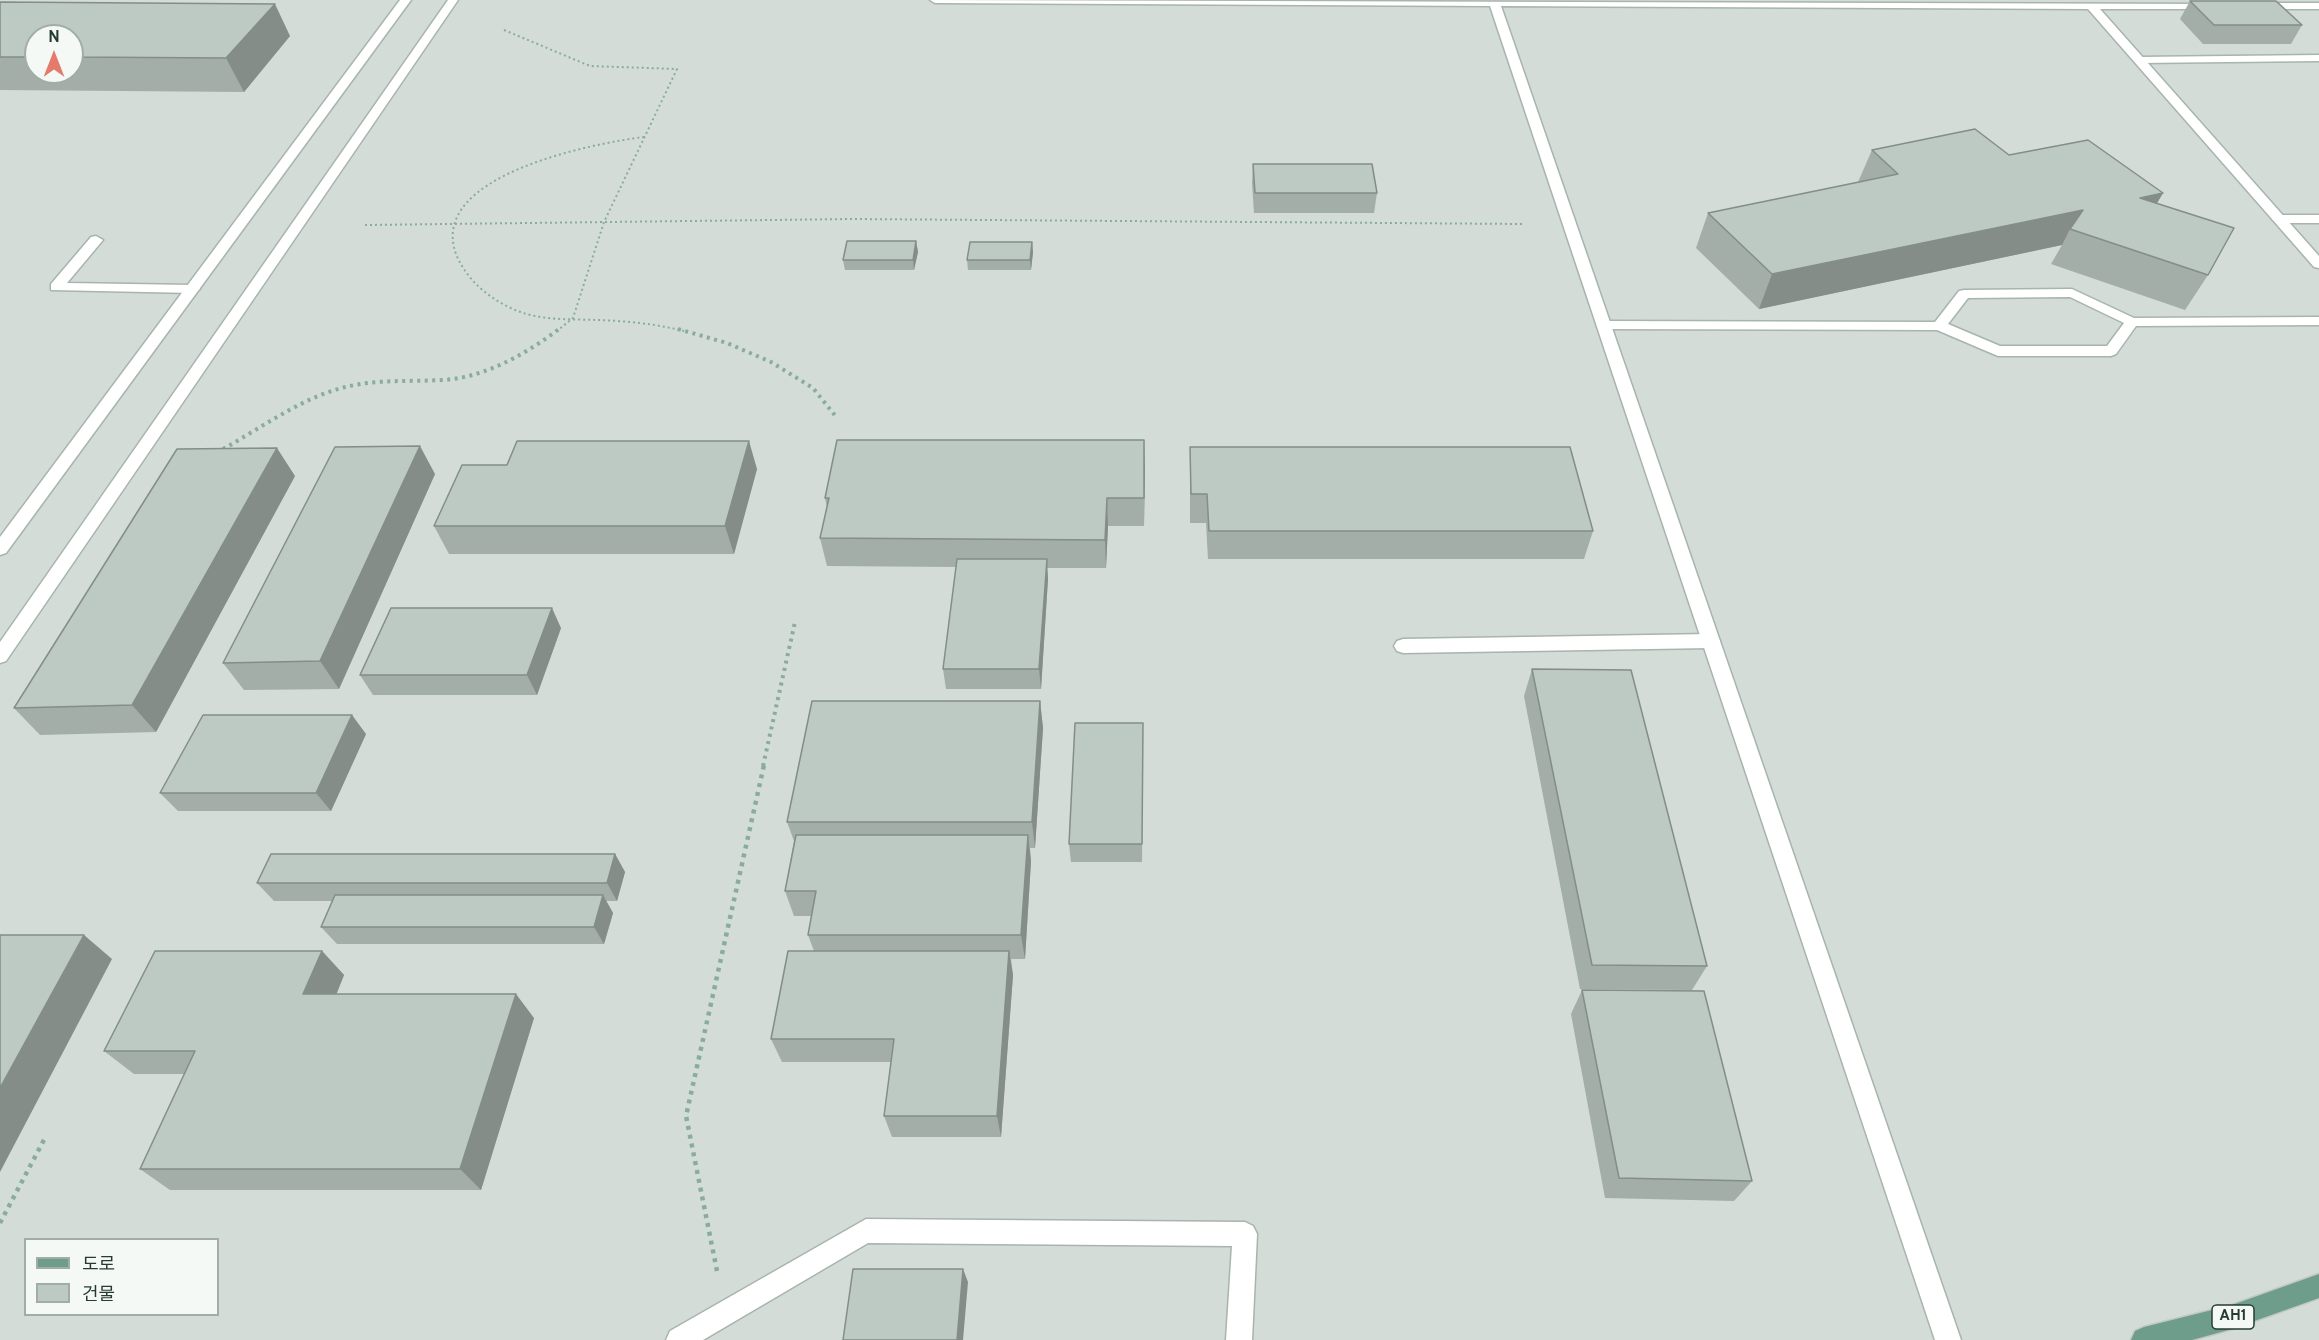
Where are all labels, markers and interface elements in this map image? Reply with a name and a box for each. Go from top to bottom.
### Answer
north arrow [24,24,84,84]
text: N [48,28,60,48]
legend [24,1238,219,1316]
text: 도로 [82,1254,115,1277]
text: 건물 [82,1284,115,1307]
road number: AH1 [2212,1305,2254,1329]

